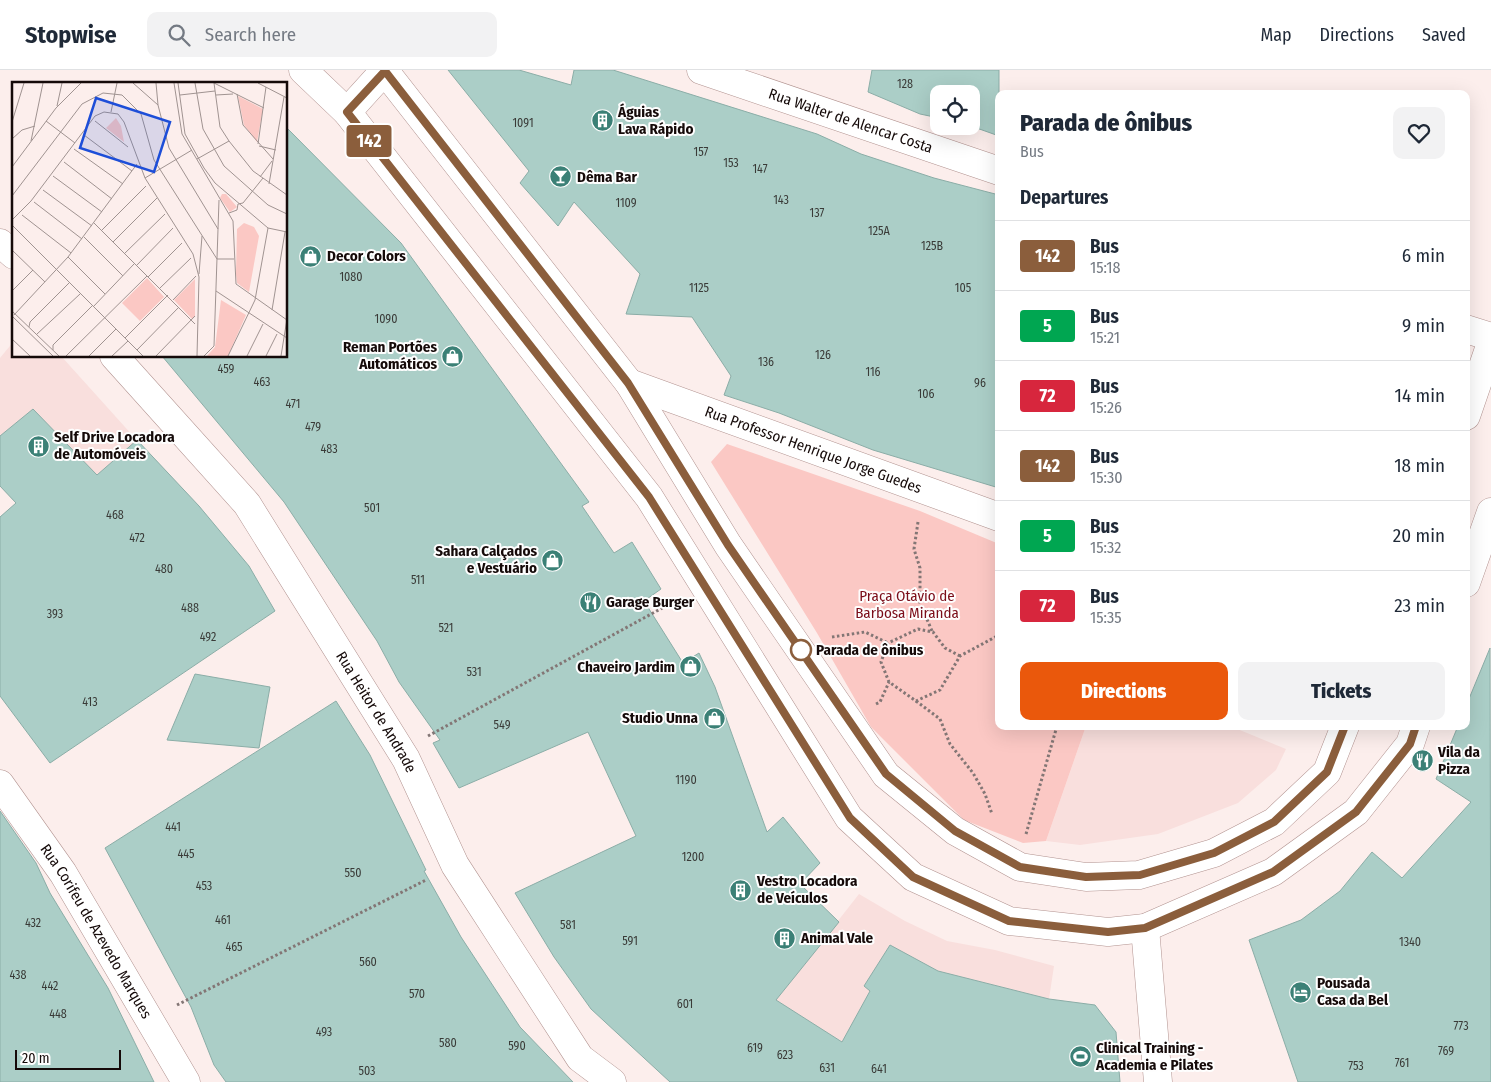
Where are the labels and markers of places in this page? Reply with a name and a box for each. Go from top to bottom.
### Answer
place label: Águias Lava Rápido [617,103,693,138]
building icon: Águias Lava Rápido [590,109,614,133]
bar icon: Dêma Bar [549,165,573,189]
place label: Dêma Bar [577,168,637,186]
shop icon: Decor Colors [299,244,323,268]
place label: Decor Colors [327,247,406,265]
place label: Reman Portões Automáticos [343,338,437,373]
shop icon: Reman Portões Automáticos [441,344,465,368]
place label: Self Drive Locadora de Automóveis [54,428,175,463]
building icon: Self Drive Locadora de Automóveis [26,434,50,458]
place label: Sahara Calçados e Vestuário [435,542,537,577]
shop icon: Sahara Calçados e Vestuário [541,548,565,572]
restaurant icon: Garage Burger [578,590,602,614]
place label: Garage Burger [606,593,695,611]
marker: Parada de ônibus [790,639,812,661]
place label: Parada de ônibus [816,641,924,659]
shop icon: Chaveiro Jardim [679,655,703,679]
place label: Chaveiro Jardim [577,658,675,676]
shop icon: Studio Unna [702,706,726,730]
place label: Studio Unna [622,709,699,727]
place label: Vila da Pizza [1437,743,1481,778]
restaurant icon: Vila da Pizza [1410,749,1434,773]
place label: Vestro Locadora de Veículos [756,872,858,907]
building icon: Vestro Locadora de Veículos [729,878,753,902]
building icon: Animal Vale [773,926,797,950]
place label: Animal Vale [800,929,873,947]
place label: Pousada Casa da Bel [1317,974,1389,1009]
hotel icon: Pousada Casa da Bel [1289,980,1313,1004]
place label: Clinical Training - Academia e Pilates [1095,1039,1214,1074]
sports icon: Clinical Training - Academia e Pilates [1068,1045,1092,1069]

